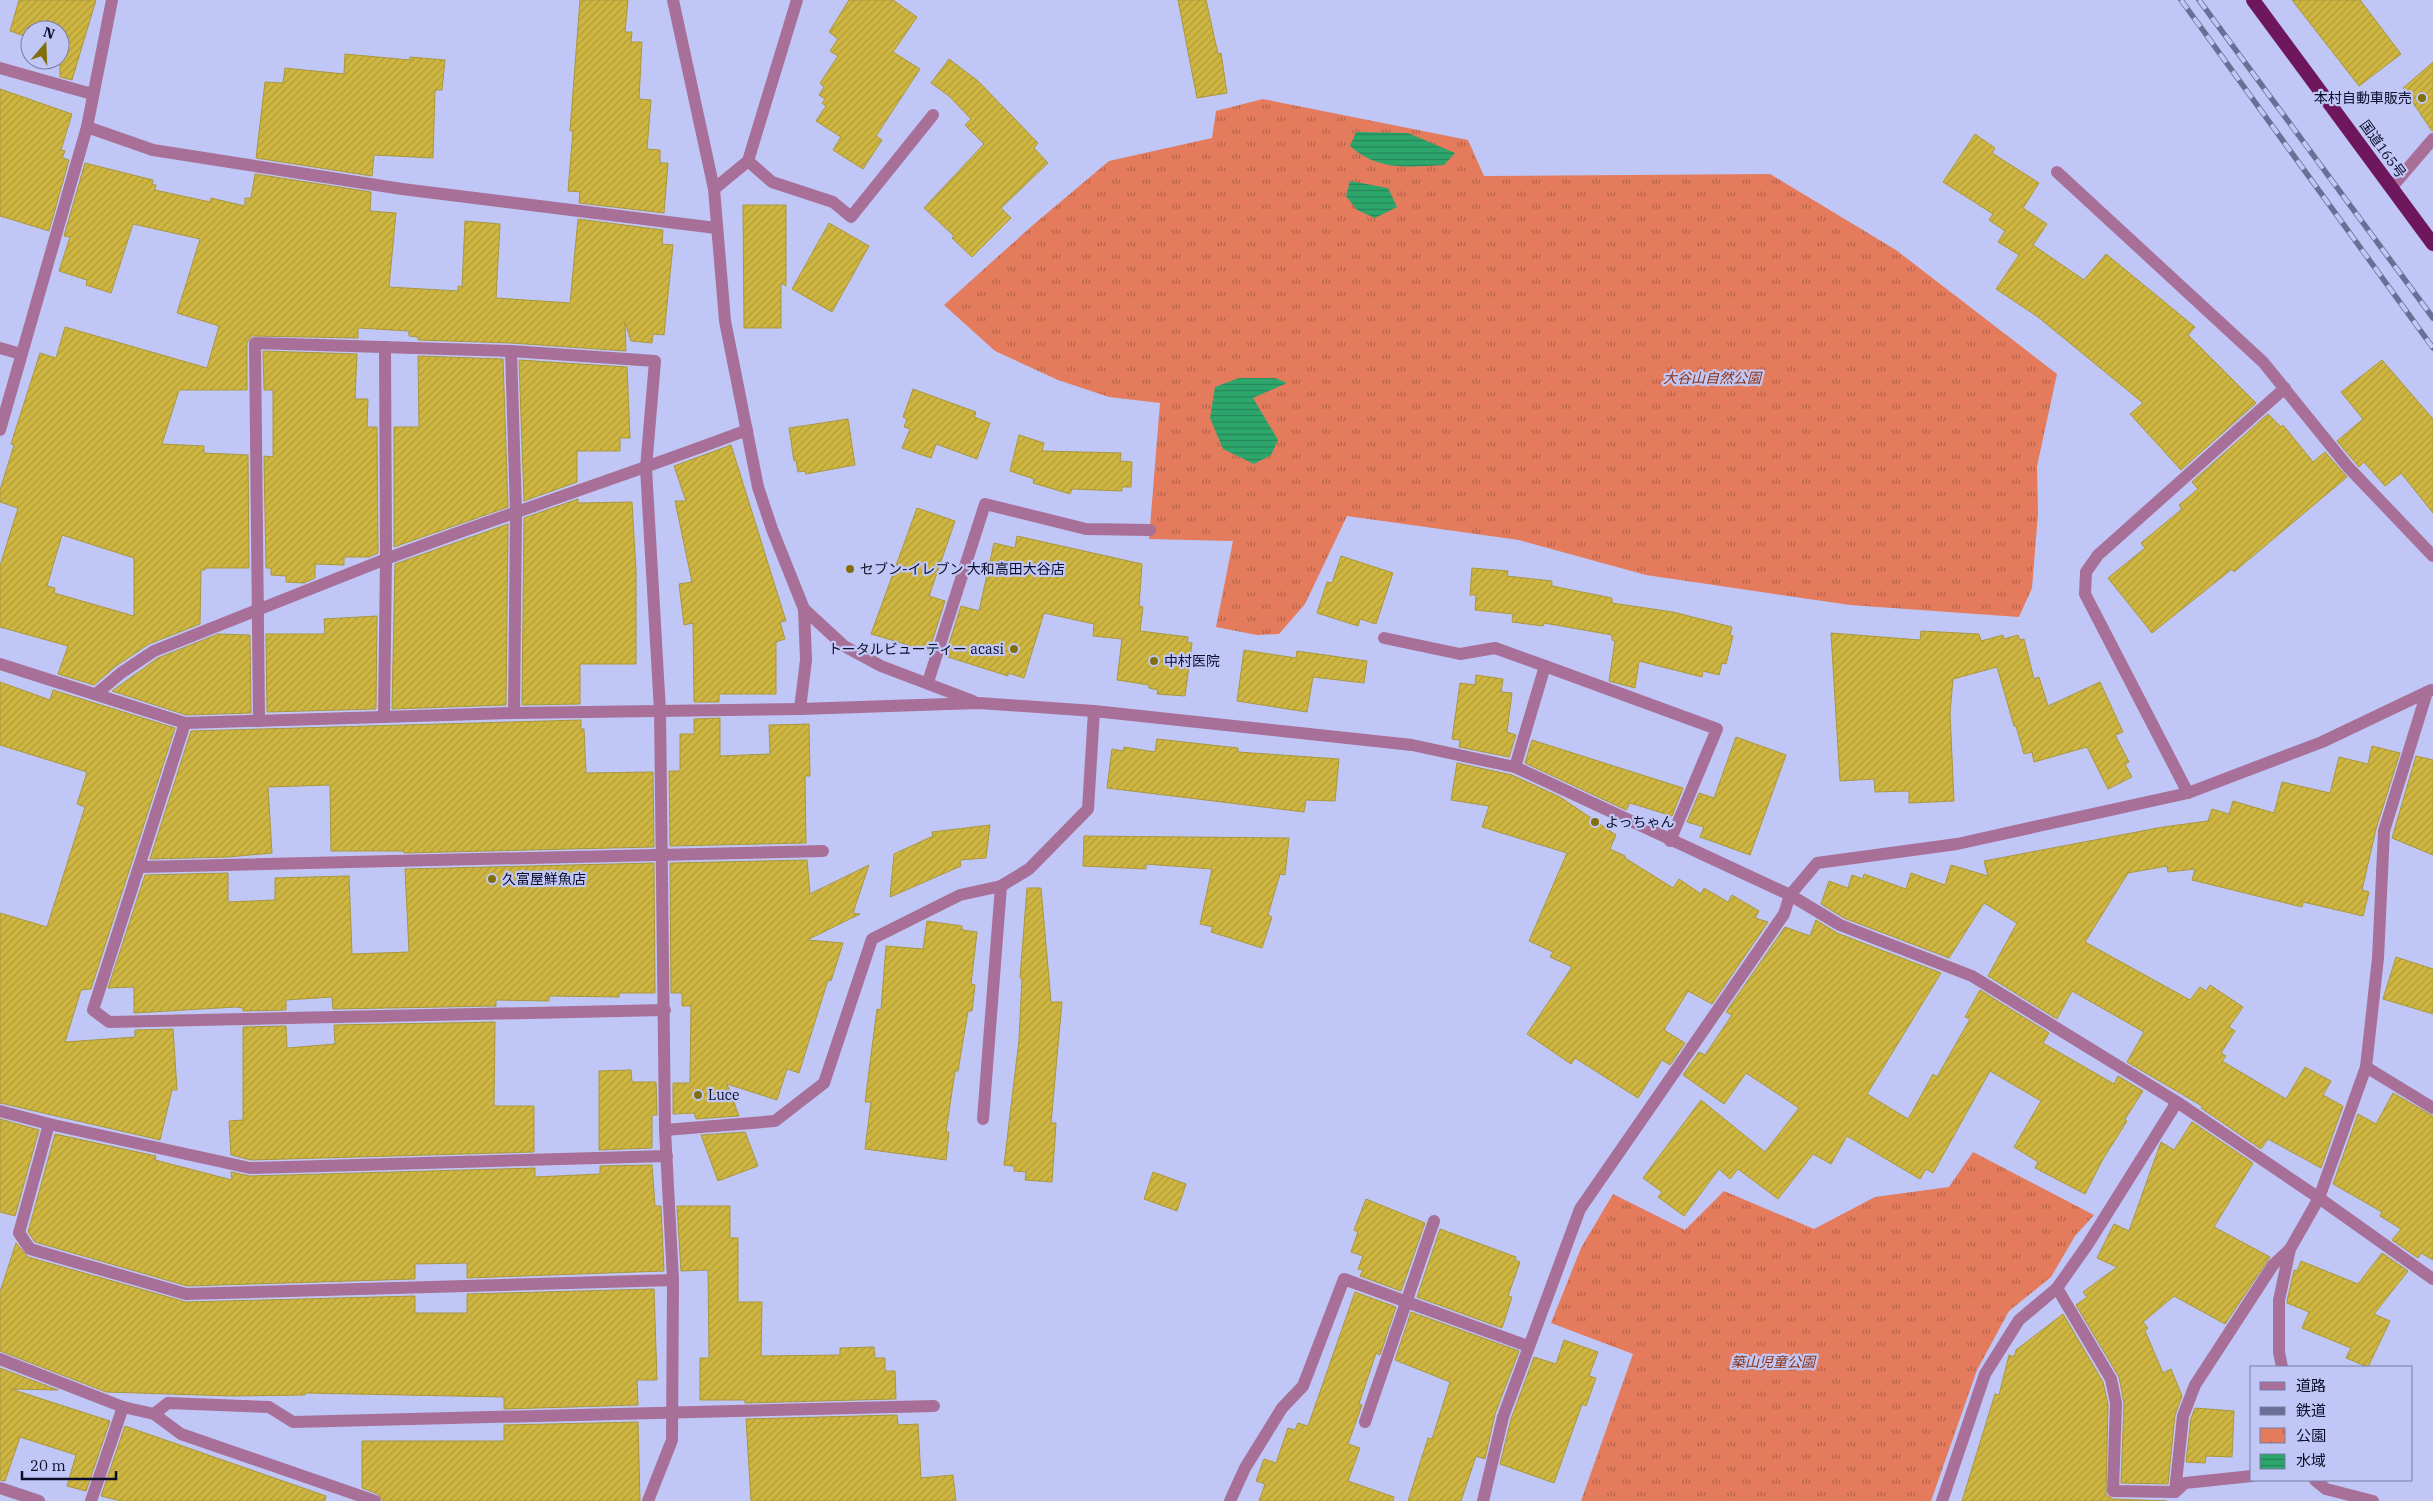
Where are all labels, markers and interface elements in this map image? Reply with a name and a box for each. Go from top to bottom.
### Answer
north arrow [20,20,70,70]
text: N [41,22,57,43]
place label: 本村自動車販売 [2314,89,2412,107]
marker: 本村自動車販売 [2416,92,2428,104]
street label: 国道165号 [2356,117,2410,181]
park label: 大谷山自然公園 [1663,369,1763,387]
place label: セブン-イレブン 大和高田大谷店 [860,560,1065,578]
marker: セブン-イレブン 大和高田大谷店 [844,563,856,575]
place label: トータルビューティー acasi [828,640,1004,658]
marker: トータルビューティー acasi [1008,643,1020,655]
place label: 中村医院 [1164,652,1220,670]
marker: 中村医院 [1148,655,1160,667]
place label: よっちゃん [1605,813,1675,831]
marker: よっちゃん [1589,816,1601,828]
place label: 久富屋鮮魚店 [502,870,586,888]
marker: 久富屋鮮魚店 [486,873,498,885]
place label: Luce [708,1086,739,1104]
marker: Luce [692,1089,704,1101]
park label: 築山児童公園 [1731,1353,1817,1371]
legend [2250,1366,2413,1481]
text: 道路 [2296,1376,2326,1395]
text: 鉄道 [2296,1401,2326,1420]
text: 公園 [2296,1426,2326,1445]
scale bar [22,1448,116,1480]
text: 水域 [2296,1451,2326,1470]
text: 20 m [30,1456,66,1475]

